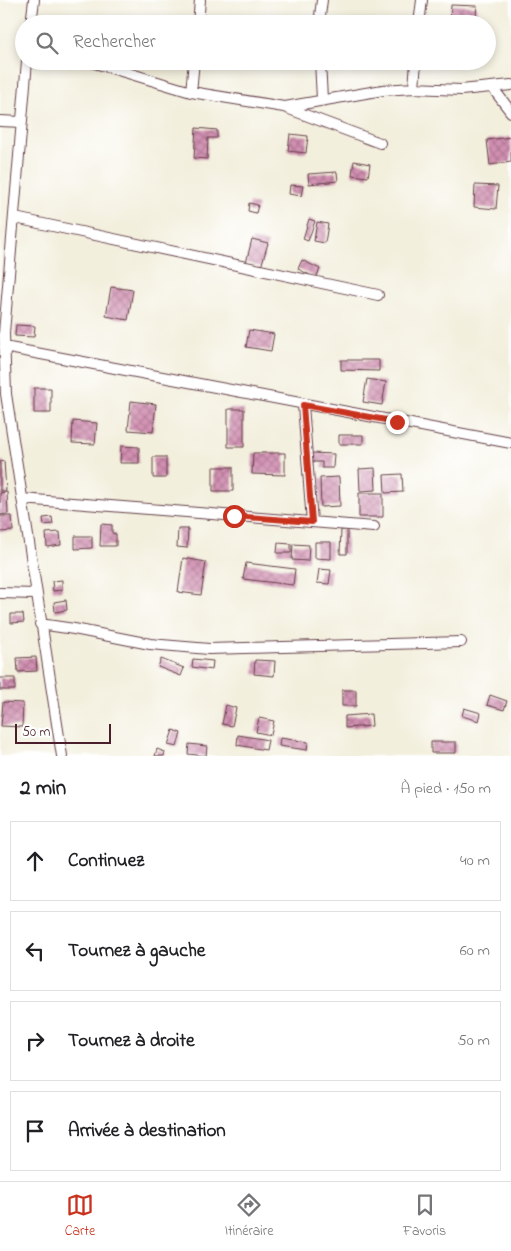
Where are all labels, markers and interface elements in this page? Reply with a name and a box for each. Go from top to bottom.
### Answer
search box [15,15,496,70]
icon: search [33,29,61,57]
text: Rechercher [73,29,156,56]
route end [386,411,409,434]
route start [223,505,246,528]
scale bar [15,721,111,744]
text: 50 m [22,722,50,743]
text: 2 min [20,774,66,804]
text: À pied · 150 m [400,777,491,801]
icon: ahead [21,847,49,875]
text: Continuez [68,848,144,875]
text: 40 m [460,849,490,873]
icon: left [21,937,49,965]
text: Tournez à gauche [68,938,205,965]
text: 60 m [460,939,490,963]
icon: right [21,1027,49,1055]
text: Tournez à droite [68,1028,194,1055]
text: 50 m [458,1029,490,1053]
icon: arrive [21,1117,49,1145]
text: Arrivée à destination [68,1118,226,1145]
tab: Carte [65,1191,95,1242]
tab: Itinéraire [225,1191,273,1242]
tab: Favoris [403,1191,446,1242]

